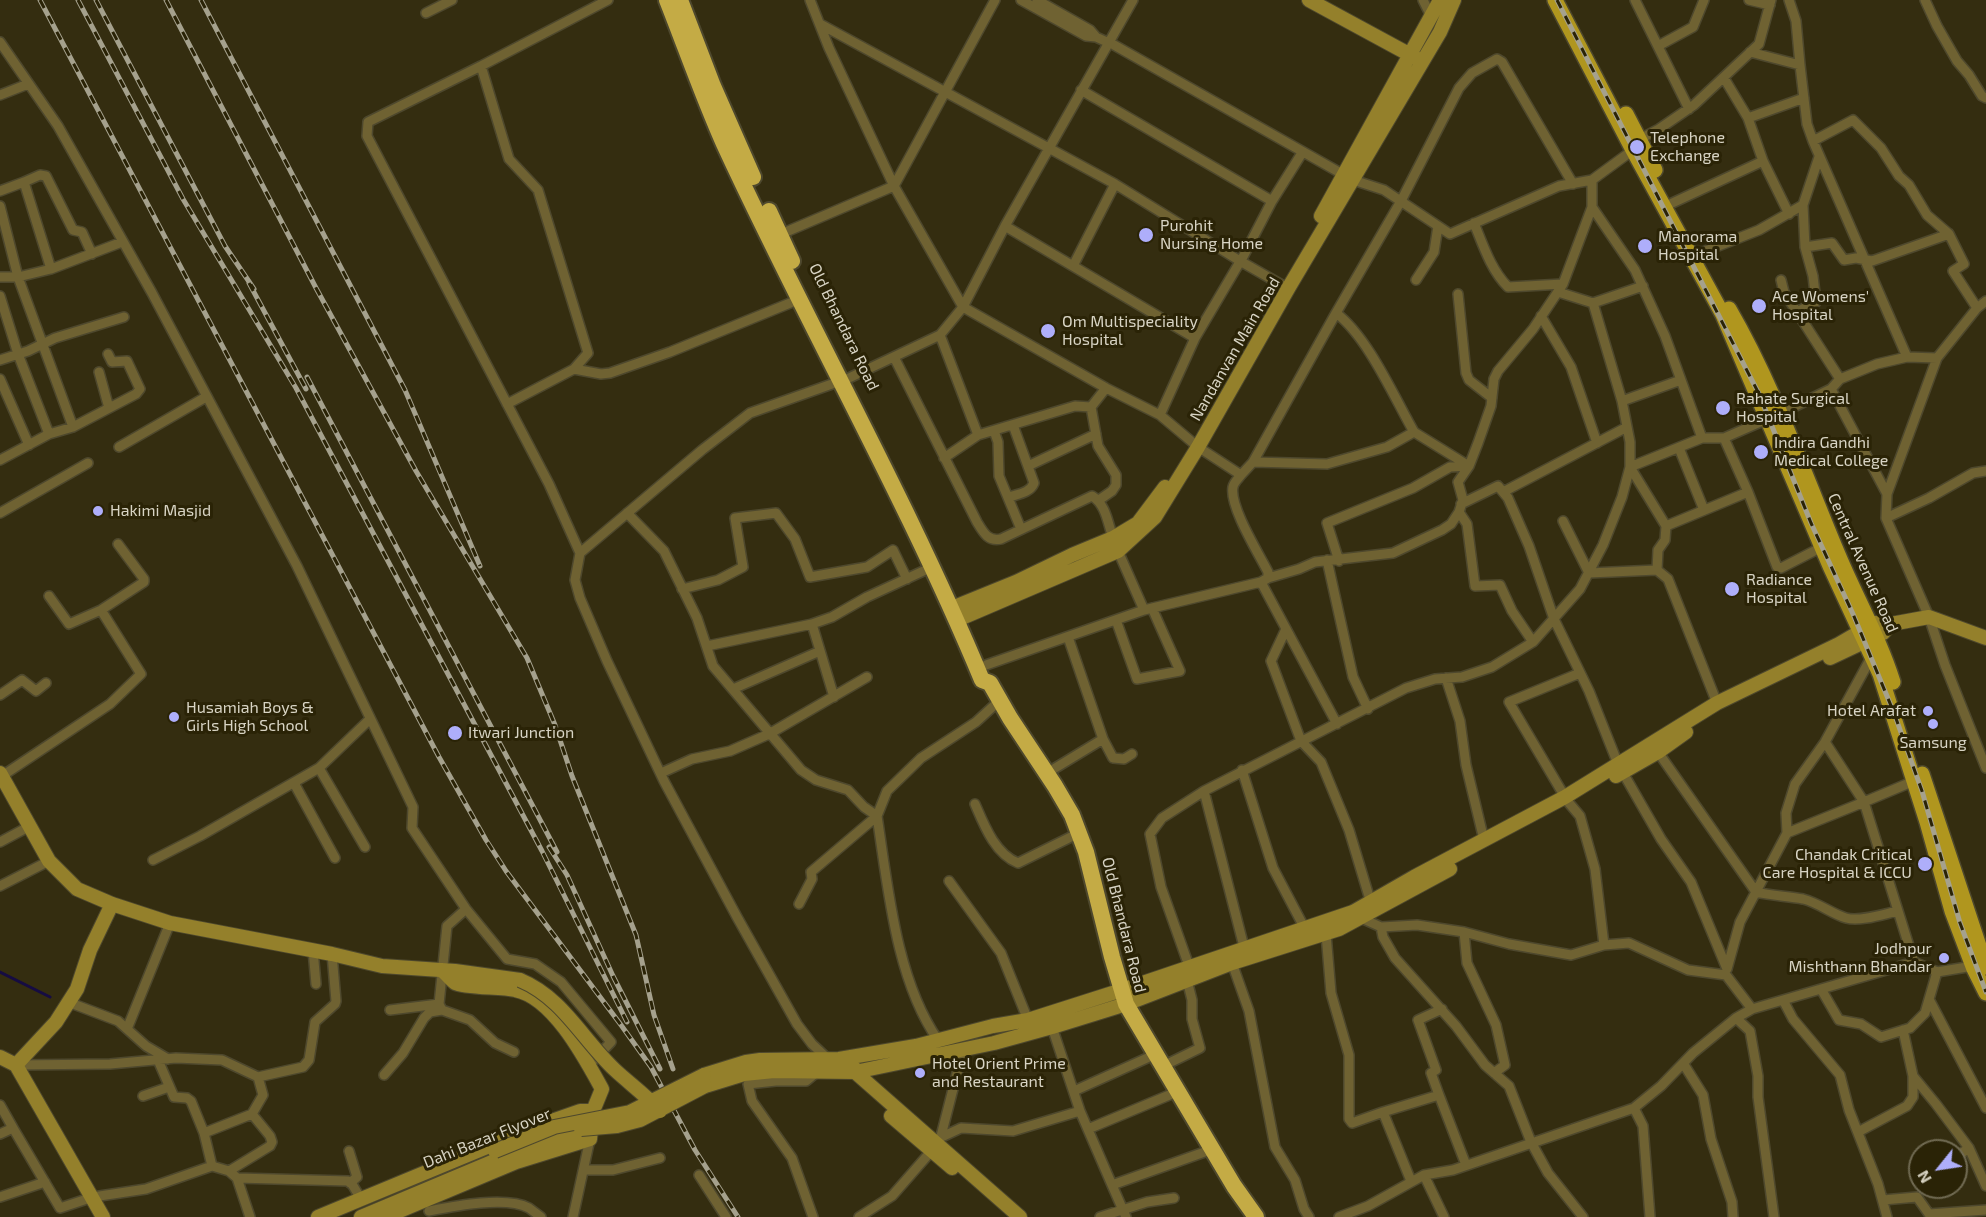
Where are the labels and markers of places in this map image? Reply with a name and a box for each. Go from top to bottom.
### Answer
place label: Telephone Exchange [1650,128,1725,166]
marker: Telephone Exchange [1628,138,1646,156]
place label: Purohit Nursing Home [1160,216,1263,254]
marker: Purohit Nursing Home [1137,226,1155,244]
place label: Manorama Hospital [1658,227,1737,265]
marker: Manorama Hospital [1636,237,1654,255]
place label: Ace Womens' Hospital [1772,287,1869,325]
marker: Ace Womens' Hospital [1750,297,1768,315]
place label: Om Multispeciality Hospital [1062,312,1198,350]
marker: Om Multispeciality Hospital [1039,322,1057,340]
place label: Rahate Surgical Hospital [1736,389,1850,427]
marker: Rahate Surgical Hospital [1714,399,1732,417]
place label: Indira Gandhi Medical College [1774,433,1888,471]
marker: Indira Gandhi Medical College [1752,443,1770,461]
place label: Hakimi Masjid [110,501,211,521]
marker: Hakimi Masjid [91,504,105,518]
place label: Radiance Hospital [1746,570,1812,608]
marker: Radiance Hospital [1723,580,1741,598]
place label: Husamiah Boys & Girls High School [186,698,314,736]
place label: Hotel Arafat [1827,701,1916,721]
marker: Hotel Arafat [1921,704,1935,718]
marker: Husamiah Boys & Girls High School [167,710,181,724]
marker: Samsung [1926,717,1940,731]
place label: Itwari Junction [468,723,574,743]
marker: Itwari Junction [446,724,464,742]
place label: Samsung [1899,733,1967,753]
place label: Chandak Critical Care Hospital & ICCU [1763,845,1912,883]
marker: Chandak Critical Care Hospital & ICCU [1916,855,1934,873]
place label: Jodhpur Mishthann Bhandar [1789,939,1932,977]
marker: Jodhpur Mishthann Bhandar [1937,951,1951,965]
place label: Hotel Orient Prime and Restaurant [932,1054,1066,1092]
marker: Hotel Orient Prime and Restaurant [913,1066,927,1080]

